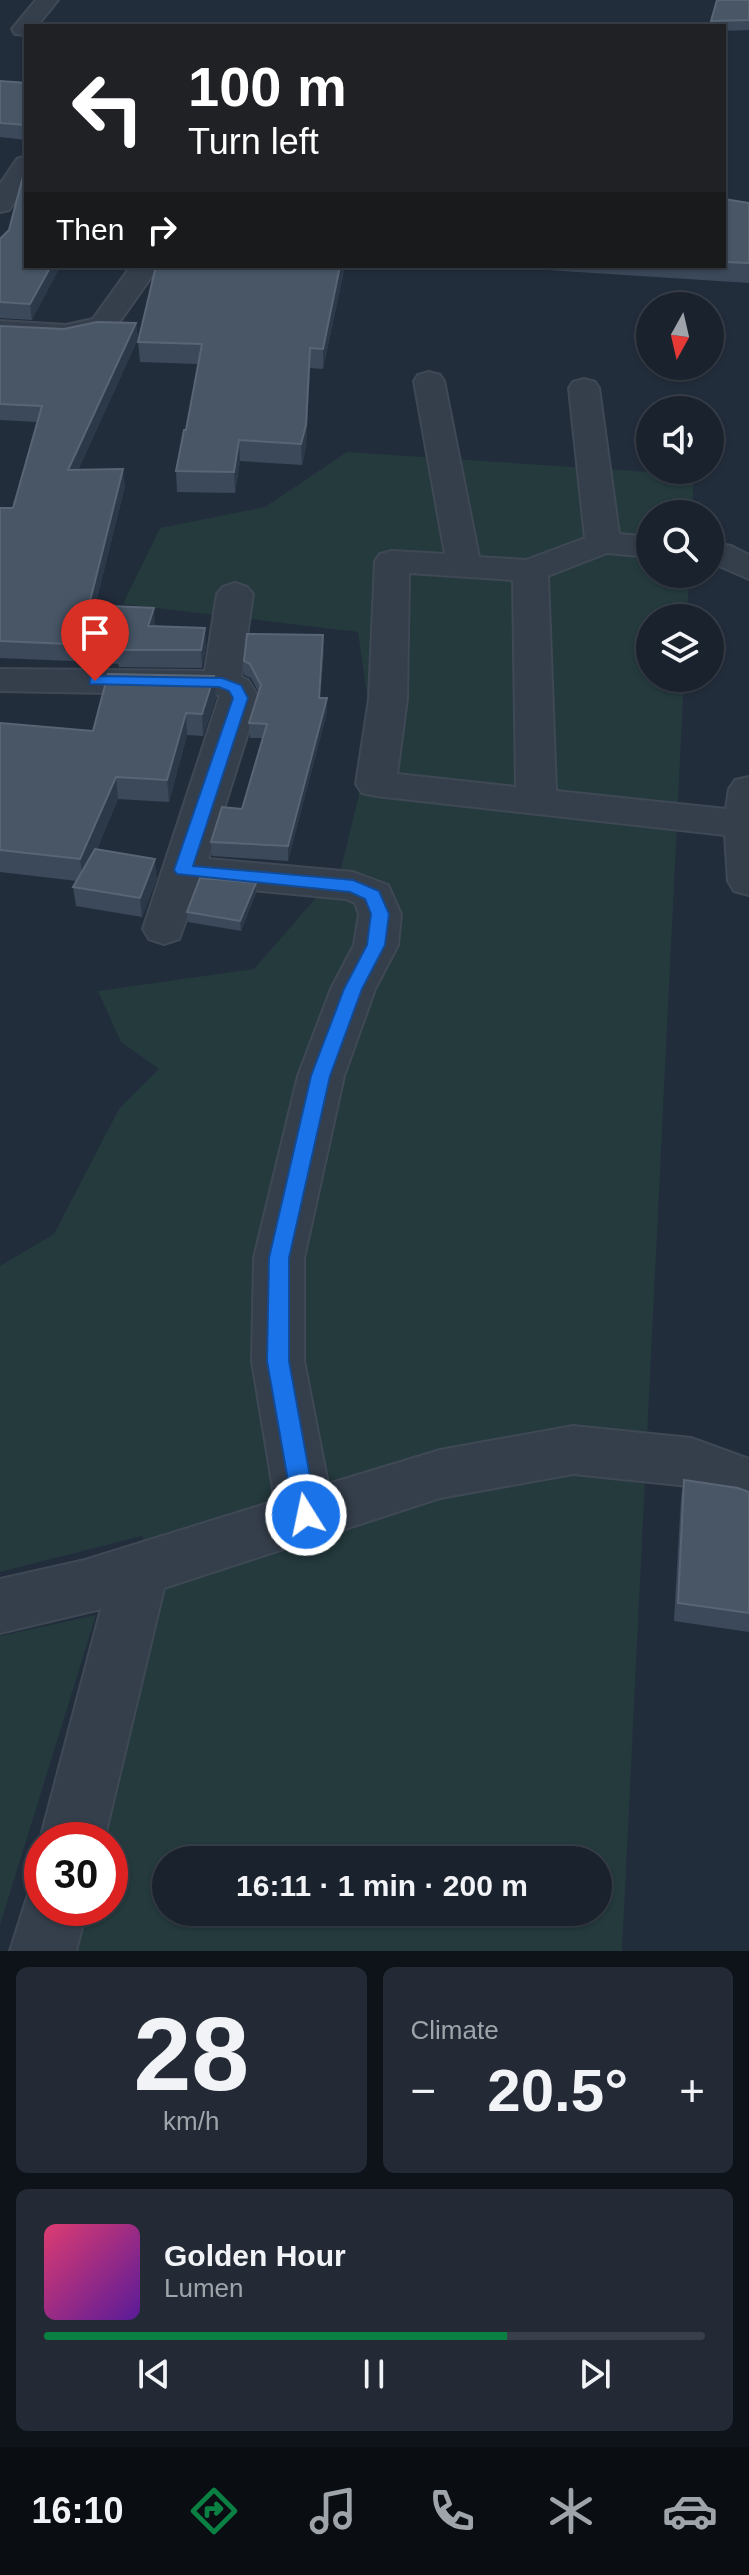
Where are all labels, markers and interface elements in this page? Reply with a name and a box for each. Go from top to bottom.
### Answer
text: 100 m [188,55,347,118]
icon: left [56,56,160,160]
text: Turn left [188,121,319,162]
icon: right [140,208,184,252]
text: Then [56,213,124,246]
north arrow [636,292,724,380]
map controls [636,292,724,692]
button: sound [636,396,724,484]
button: search [636,500,724,588]
pin [61,599,129,681]
button: layers [636,604,724,692]
icon: arrive [73,611,117,655]
position arrow [264,1473,348,1557]
speed limit sign: 30 [24,1822,128,1926]
text: 16:11 · 1 min · 200 m [236,1869,528,1902]
text: 28 [133,1996,249,2112]
text: Climate [411,2015,499,2045]
text: 20.5° [487,2057,628,2124]
text: − [411,2066,436,2115]
text: + [679,2066,705,2115]
text: km/h [163,2106,219,2136]
text: Golden Hour [164,2239,346,2272]
text: Lumen [164,2273,244,2303]
icon: previous [132,2352,176,2396]
icon: pause [352,2352,396,2396]
icon: next [573,2352,617,2396]
icon: directions [186,2483,242,2539]
icon: music [305,2483,361,2539]
icon: phone [424,2483,480,2539]
icon: climate [543,2483,599,2539]
icon: car [662,2483,718,2539]
text: 16:10 [31,2490,123,2531]

